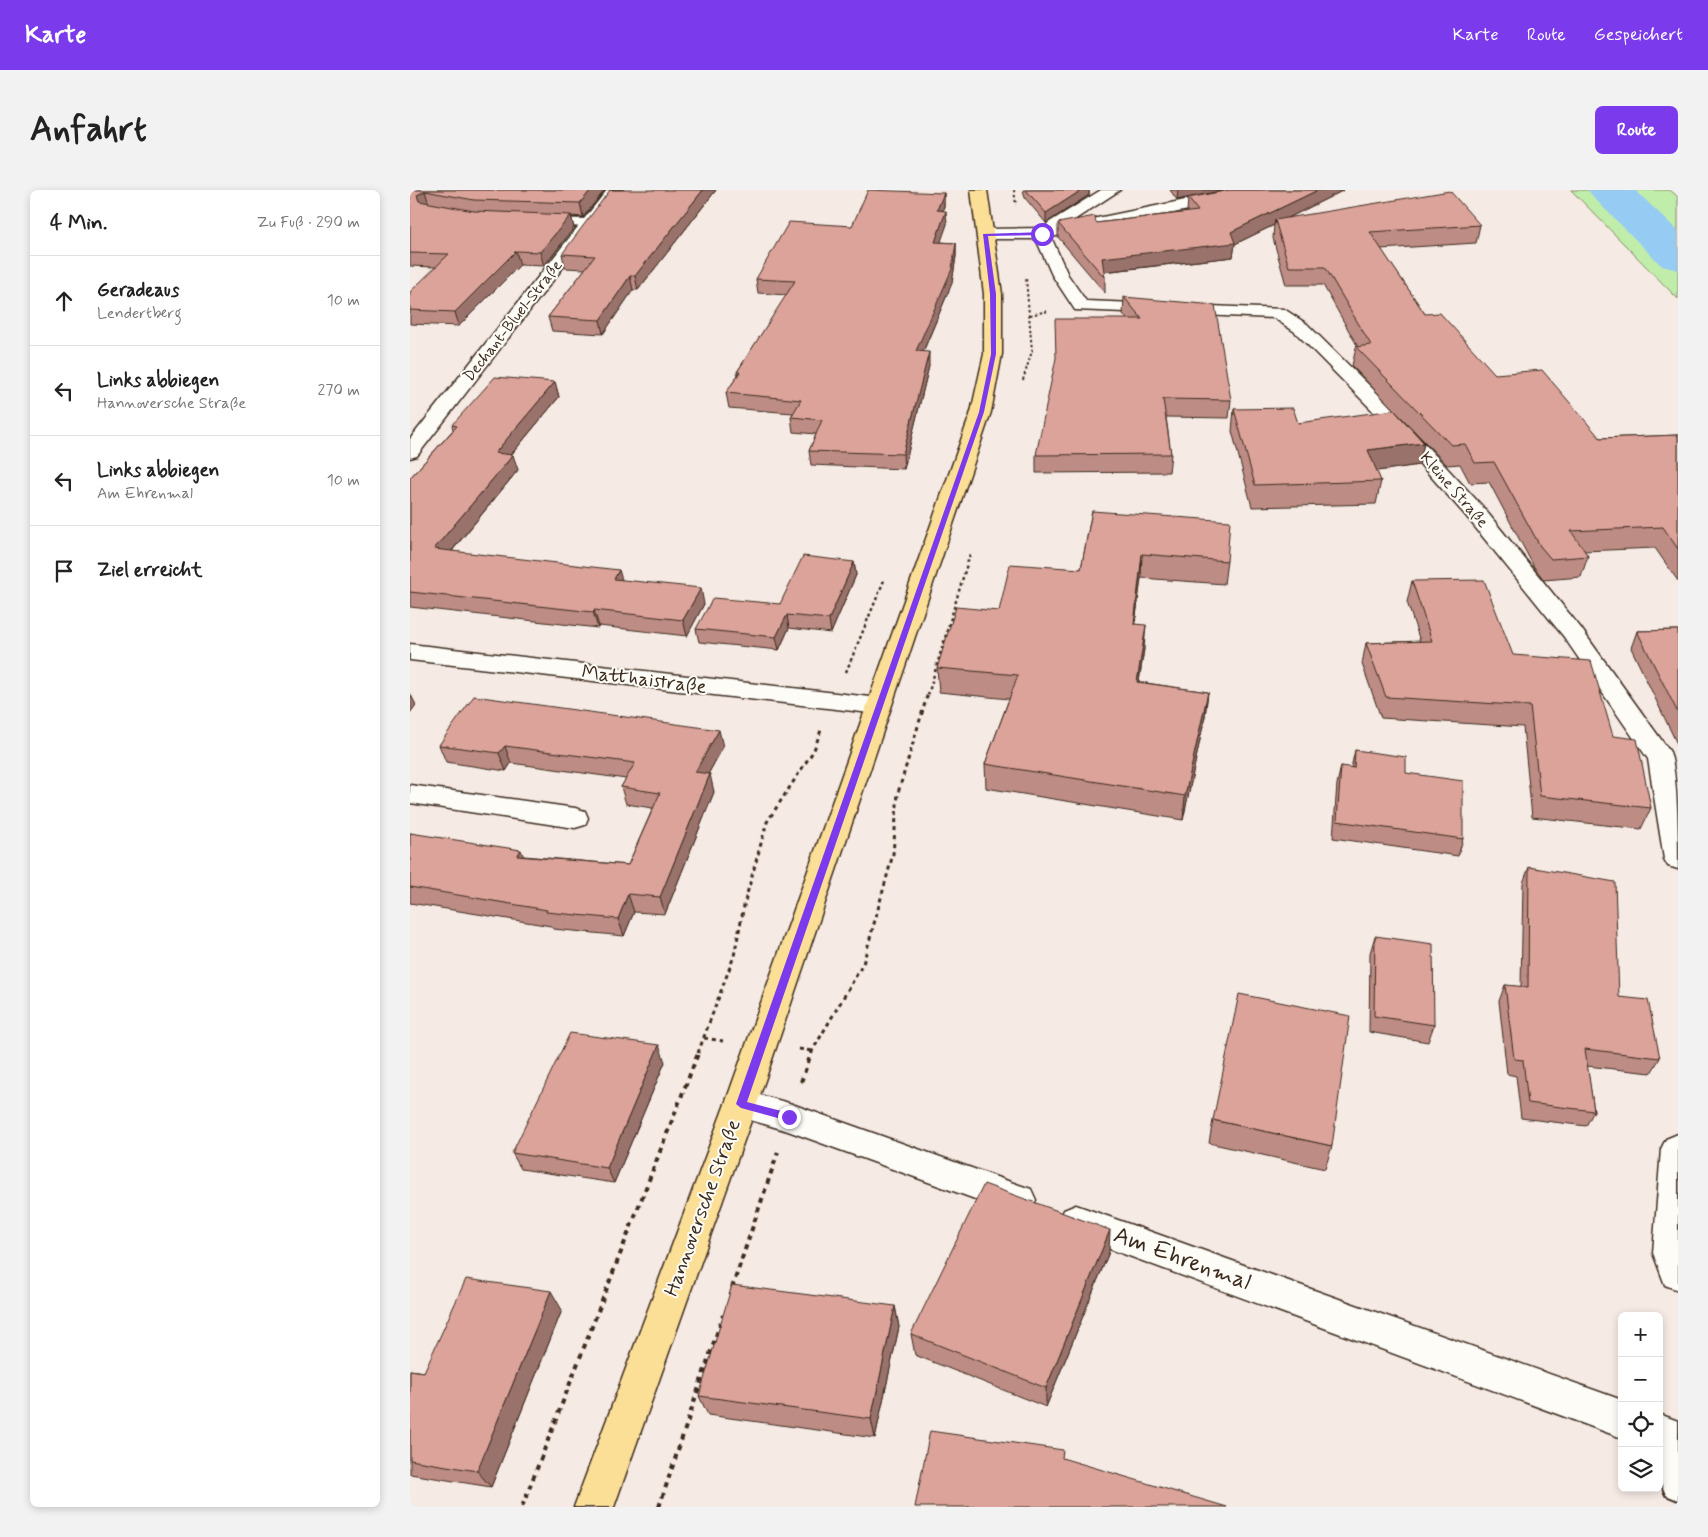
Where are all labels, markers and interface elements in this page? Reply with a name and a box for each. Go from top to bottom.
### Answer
text: Karte [25,20,86,51]
text: Karte [1453,23,1499,47]
text: Route [1527,23,1566,47]
text: Gespeichert [1594,23,1683,47]
button: Route [1595,106,1678,154]
text: Anfahrt [30,107,147,153]
text: 4 Min. [50,209,107,237]
text: Zu Fuß · 290 m [257,212,360,233]
route start [1031,223,1054,246]
street label: Dechant-Bluel-Straße [459,256,567,386]
text: Geradeaus [97,278,179,303]
icon: ahead [50,287,78,315]
text: 10 m [327,290,360,311]
text: Lendertberg [97,303,182,324]
text: Links abbiegen [97,368,219,393]
icon: left [50,377,78,405]
text: 270 m [317,380,360,401]
text: Hannoversche Straße [97,393,246,414]
street label: Kleine Straße [1415,448,1493,532]
text: Links abbiegen [97,458,219,483]
icon: left [50,467,78,495]
text: 10 m [327,470,360,491]
text: Am Ehrenmal [97,483,193,504]
icon: arrive [50,557,78,585]
text: Ziel erreicht [97,558,202,583]
street label: Matthaistraße [580,659,708,701]
route end [778,1106,801,1129]
street label: Hannoversche Straße [658,1116,748,1300]
street label: Am Ehrenmal [1109,1220,1255,1298]
map controls [1618,1312,1663,1492]
button: + [1618,1312,1663,1357]
button: − [1618,1357,1663,1402]
button: locate [1618,1402,1663,1447]
button: layers [1618,1447,1663,1492]

